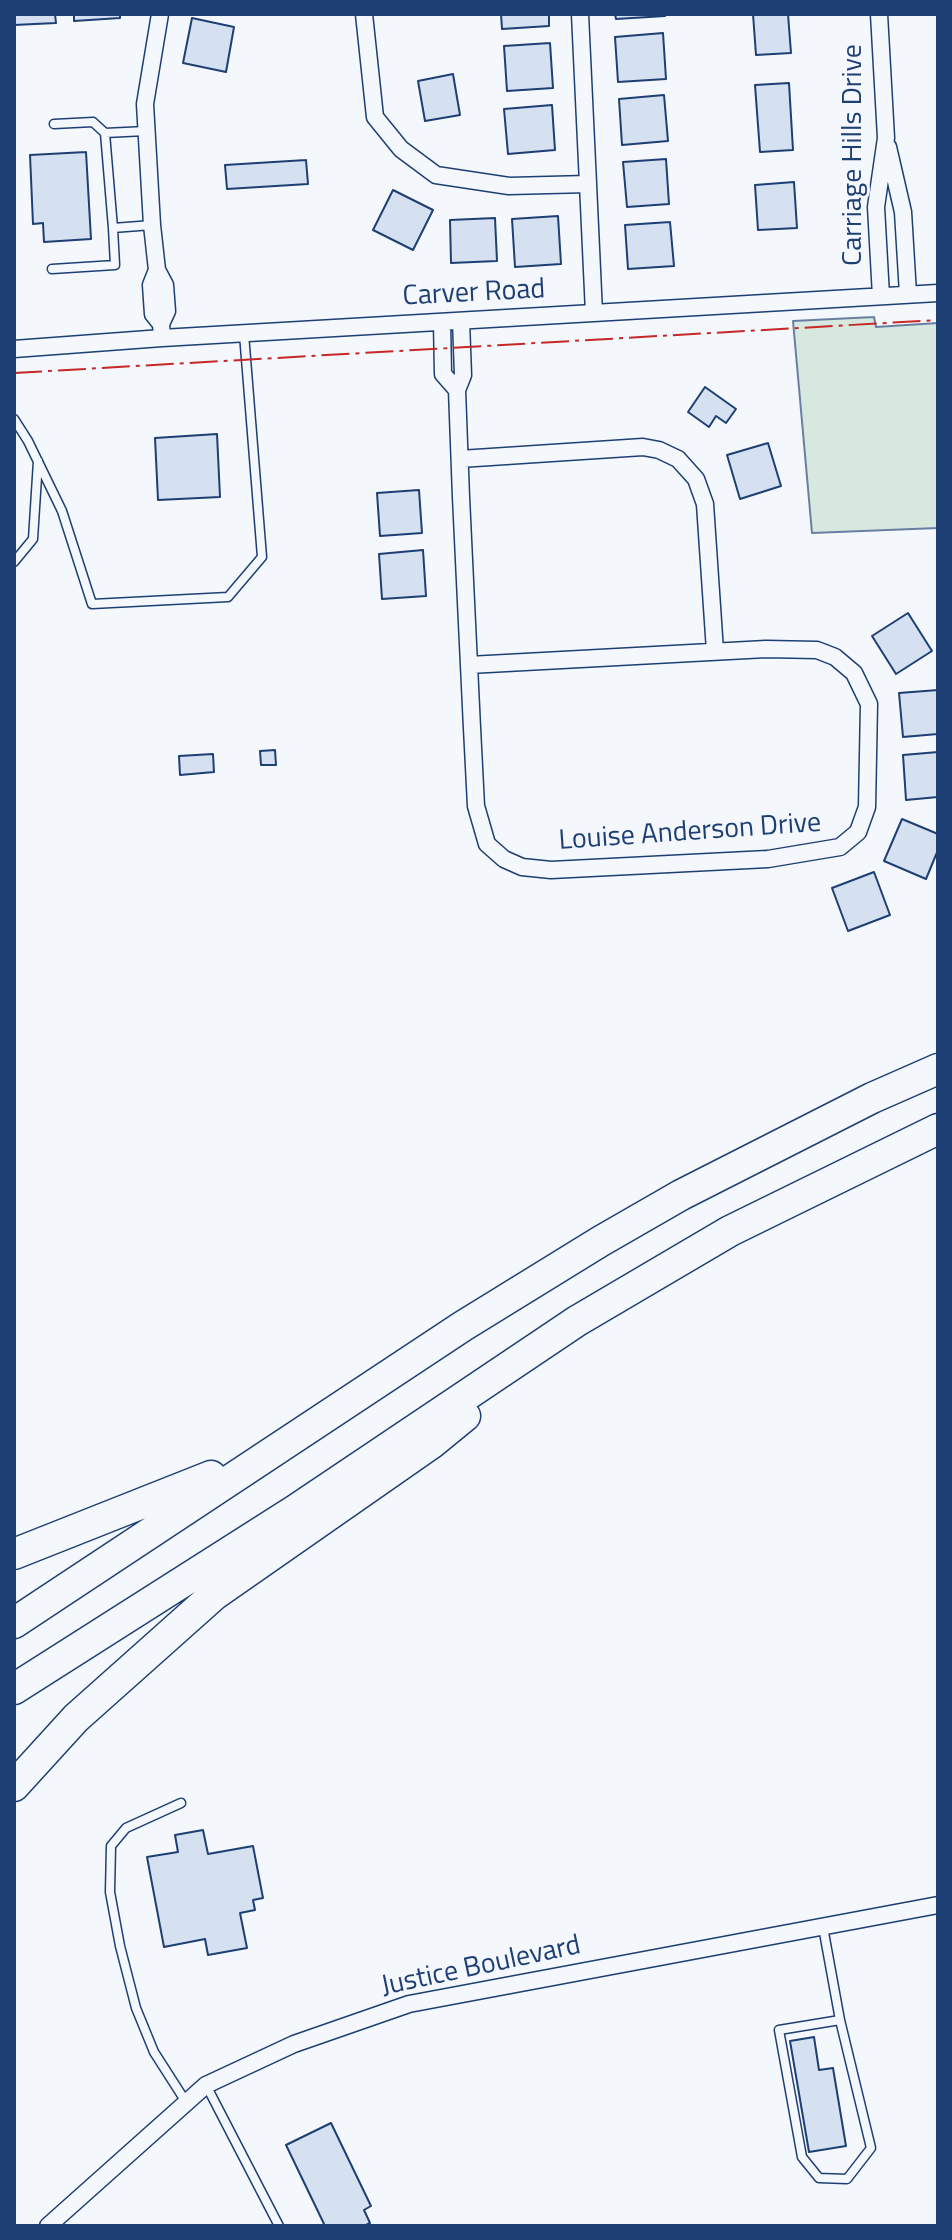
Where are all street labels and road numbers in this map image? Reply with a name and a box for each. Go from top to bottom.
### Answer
street label: Carriage Hills Drive [837,44,871,266]
street label: Carver Road [402,273,546,315]
street label: Louise Anderson Drive [558,807,822,859]
street label: Justice Boulevard [378,1929,584,2005]

